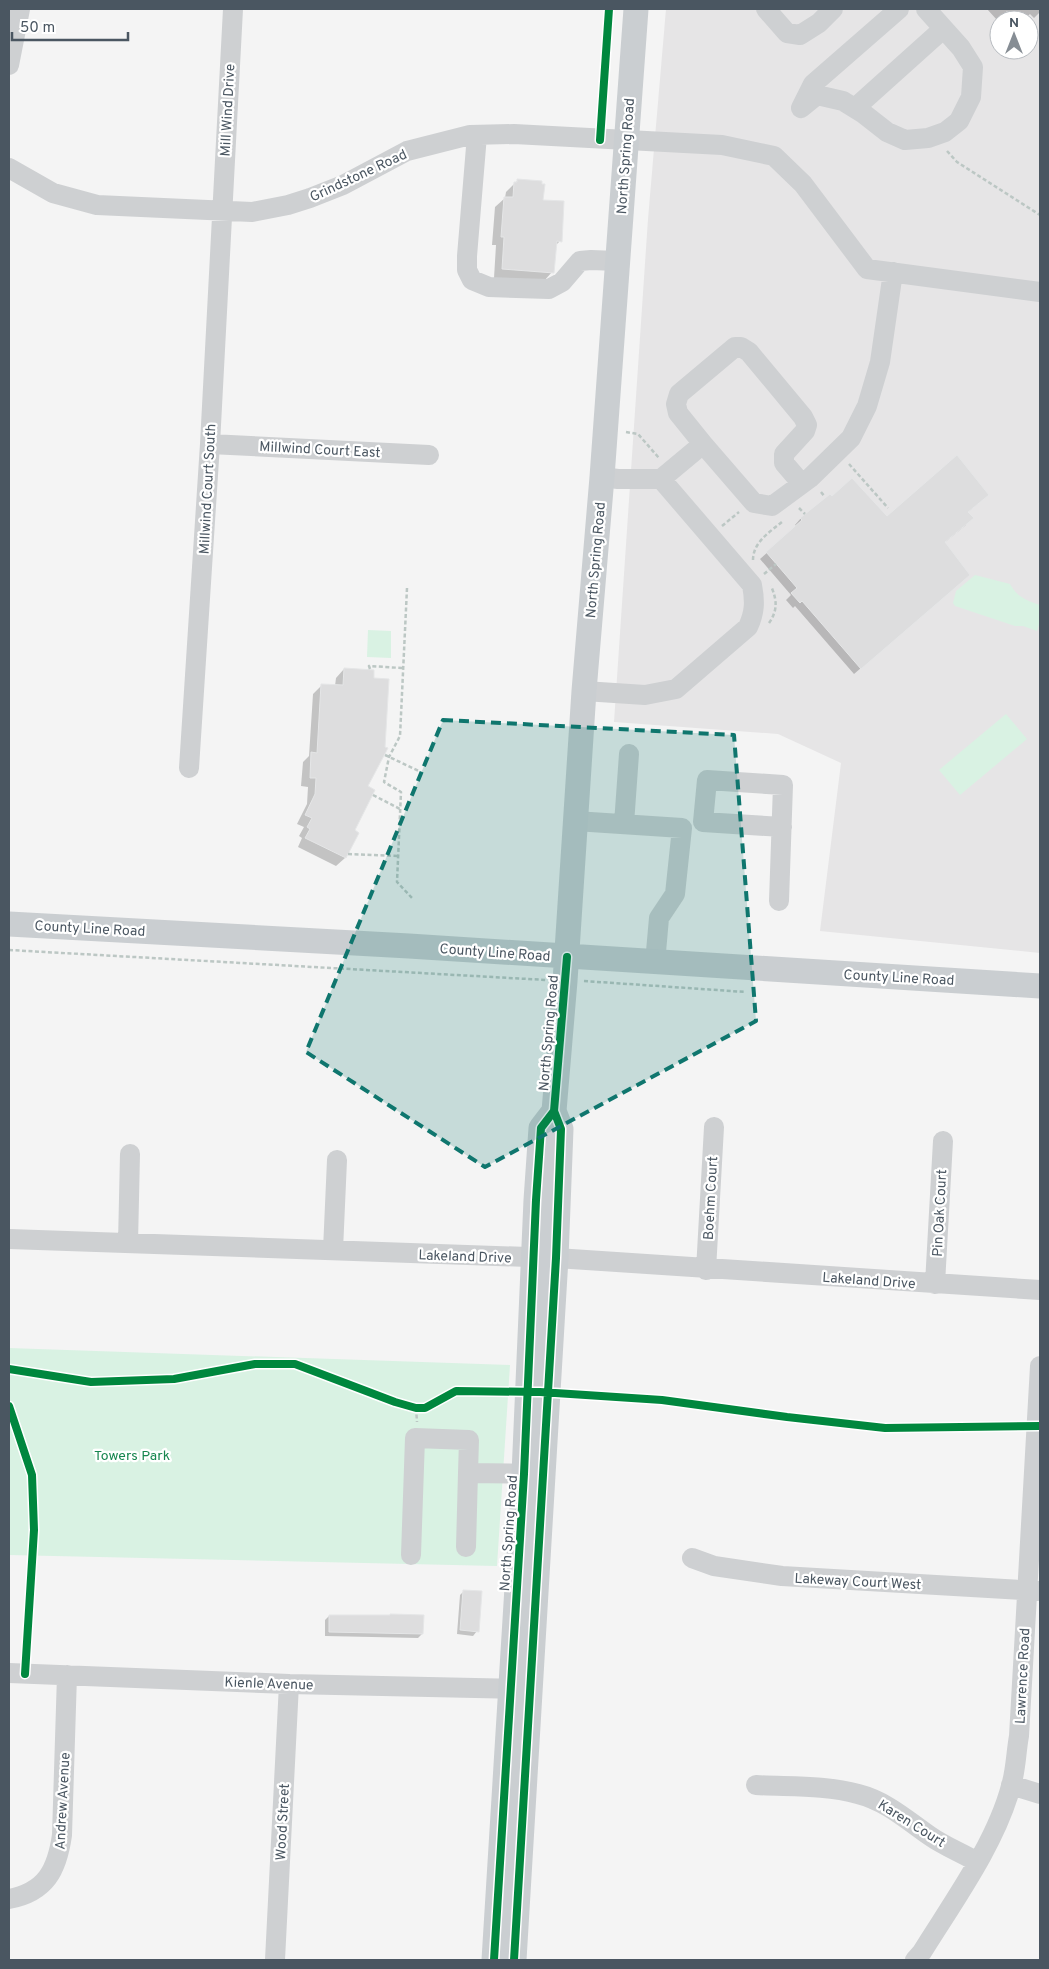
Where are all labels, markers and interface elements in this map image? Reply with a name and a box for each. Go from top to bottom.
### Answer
scale bar [12,10,129,42]
north arrow [989,10,1039,60]
text: N [1009,15,1019,32]
text: 50 m [20,19,55,38]
street label: Mill Wind Drive [218,63,239,157]
street label: North Spring Road [614,97,639,215]
street label: Grindstone Road [307,146,410,206]
street label: Millwind Court South [197,423,220,555]
street label: Millwind Court East [259,439,381,462]
street label: North Spring Road [583,501,610,619]
street label: County Line Road [34,918,146,941]
street label: County Line Road [439,941,551,966]
street label: County Line Road [843,967,955,990]
street label: North Spring Road [536,974,563,1092]
street label: Boehm Court [701,1156,722,1240]
street label: Pin Oak Court [930,1169,951,1257]
street label: Lakeland Drive [418,1247,512,1268]
street label: Lakeland Drive [822,1270,916,1293]
park label: Towers Park [94,1448,170,1465]
street label: North Spring Road [497,1474,522,1592]
street label: Lakeway Court West [794,1571,922,1594]
street label: Lawrence Road [1012,1628,1035,1725]
street label: Kienle Avenue [224,1674,314,1695]
street label: Andrew Avenue [52,1752,75,1850]
street label: Wood Street [273,1783,294,1861]
street label: Karen Court [874,1797,948,1852]

